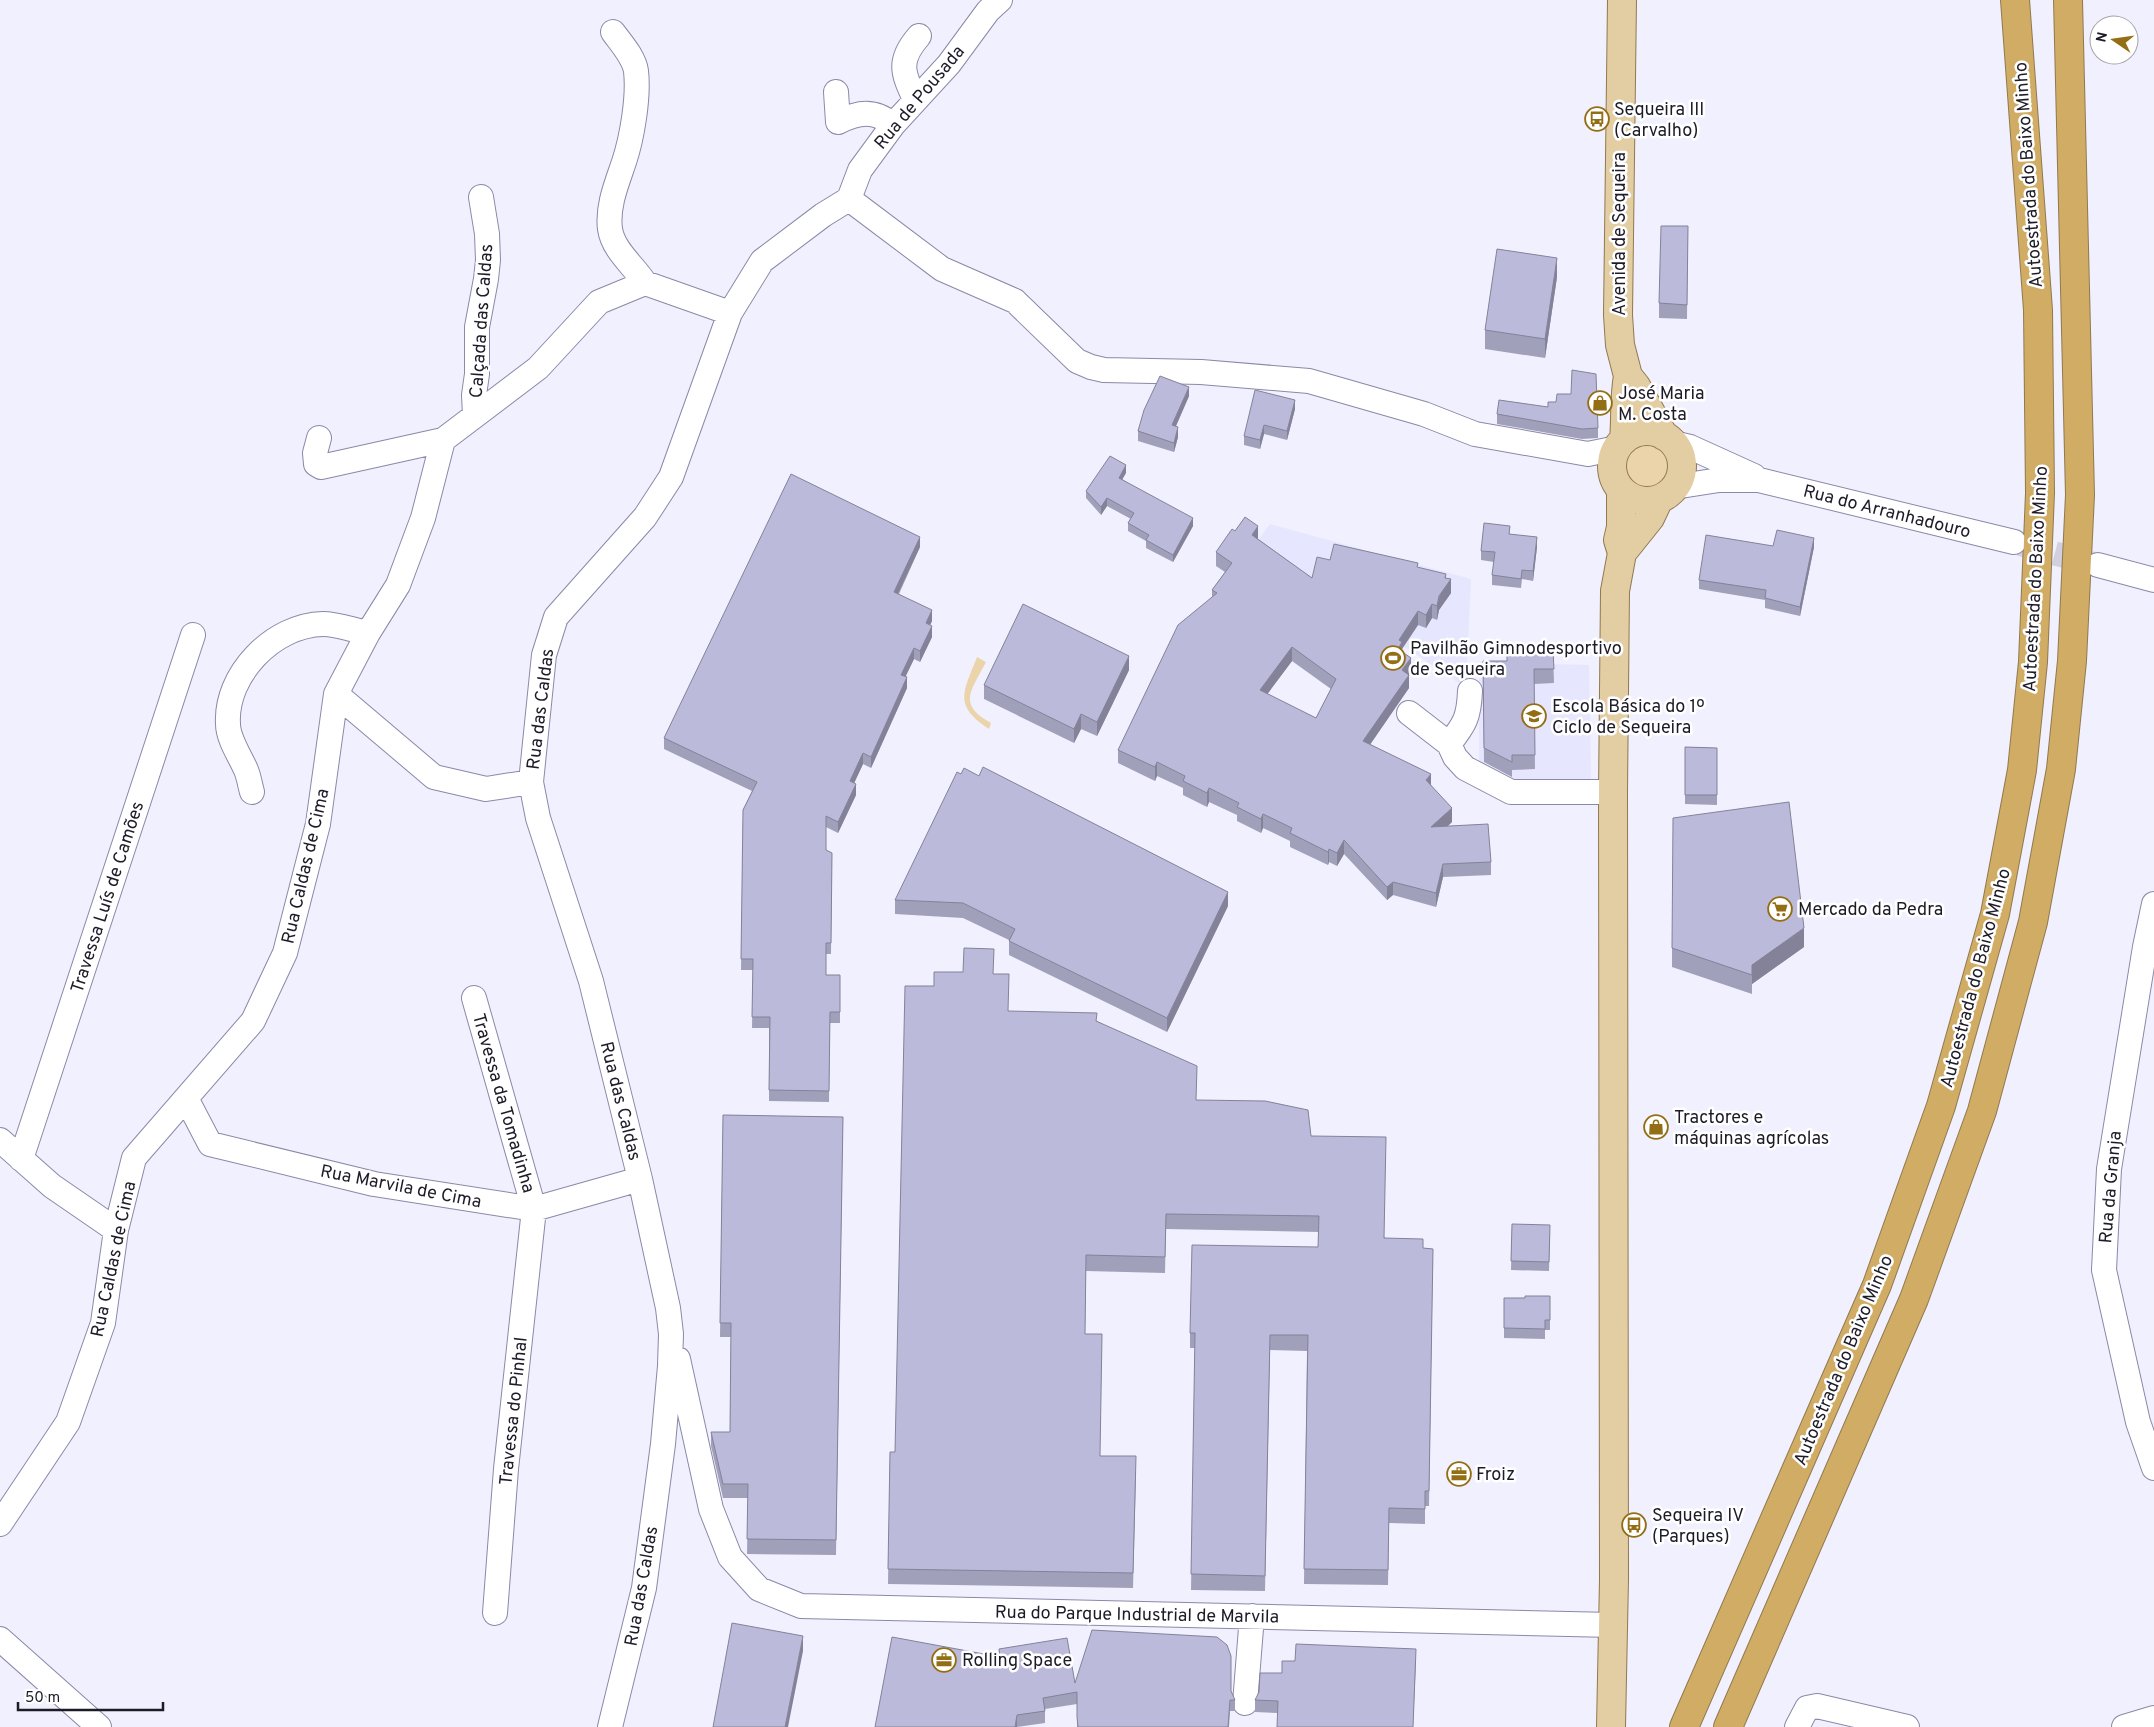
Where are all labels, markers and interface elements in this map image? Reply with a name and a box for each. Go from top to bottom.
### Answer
north arrow [2089,15,2139,65]
text: N [2093,31,2112,44]
street label: Rua de Pousada [870,41,970,155]
street label: Autoestrada do Baixo Minho [2010,61,2049,289]
place label: Sequeira III (Carvalho) [1614,99,1704,143]
bus stop icon: Sequeira III (Carvalho) [1584,106,1610,132]
street label: Avenida de Sequeira [1609,152,1632,316]
street label: Calçada das Caldas [466,243,499,399]
place label: José Maria M. Costa [1618,383,1704,427]
shop icon: José Maria M. Costa [1587,390,1613,416]
street label: Autoestrada do Baixo Minho [2019,465,2054,693]
street label: Rua do Arranhadouro [1800,481,1973,544]
place label: Pavilhão Gimnodesportivo de Sequeira [1410,638,1622,682]
sports icon: Pavilhão Gimnodesportivo de Sequeira [1380,645,1406,671]
street label: Rua das Caldas [523,647,560,771]
place label: Escola Básica do 1º Ciclo de Sequeira [1552,696,1705,740]
school or university icon: Escola Básica do 1º Ciclo de Sequeira [1521,703,1547,729]
street label: Rua Caldas de Cima [277,786,336,946]
street label: Travessa Luís de Camões [67,799,150,996]
street label: Autoestrada do Baixo Minho [1936,866,2017,1091]
supermarket icon: Mercado da Pedra [1767,896,1793,922]
place label: Mercado da Pedra [1798,899,1943,922]
street label: Travessa da Tomadinha [466,1011,539,1196]
street label: Rua das Caldas [594,1039,645,1163]
place label: Tractores e máquinas agrícolas [1674,1107,1829,1151]
shop icon: Tractores e máquinas agrícolas [1643,1114,1669,1140]
street label: Rua da Granja [2095,1130,2128,1244]
street label: Rua Marvila de Cima [318,1161,483,1214]
street label: Rua Caldas de Cima [87,1179,142,1339]
street label: Autoestrada do Baixo Minho [1790,1252,1899,1469]
street label: Travessa do Pinhal [495,1336,534,1486]
office icon: Froiz [1446,1461,1472,1487]
place label: Froiz [1476,1464,1515,1487]
place label: Sequeira IV (Parques) [1652,1505,1744,1549]
bus stop icon: Sequeira IV (Parques) [1621,1512,1647,1538]
street label: Rua das Caldas [621,1524,664,1648]
street label: Rua do Parque Industrial de Marvila [995,1602,1279,1629]
office icon: Rolling Space [931,1647,957,1673]
place label: Rolling Space [962,1650,1072,1673]
scale bar [18,1680,162,1712]
text: 50 m [25,1689,60,1708]

